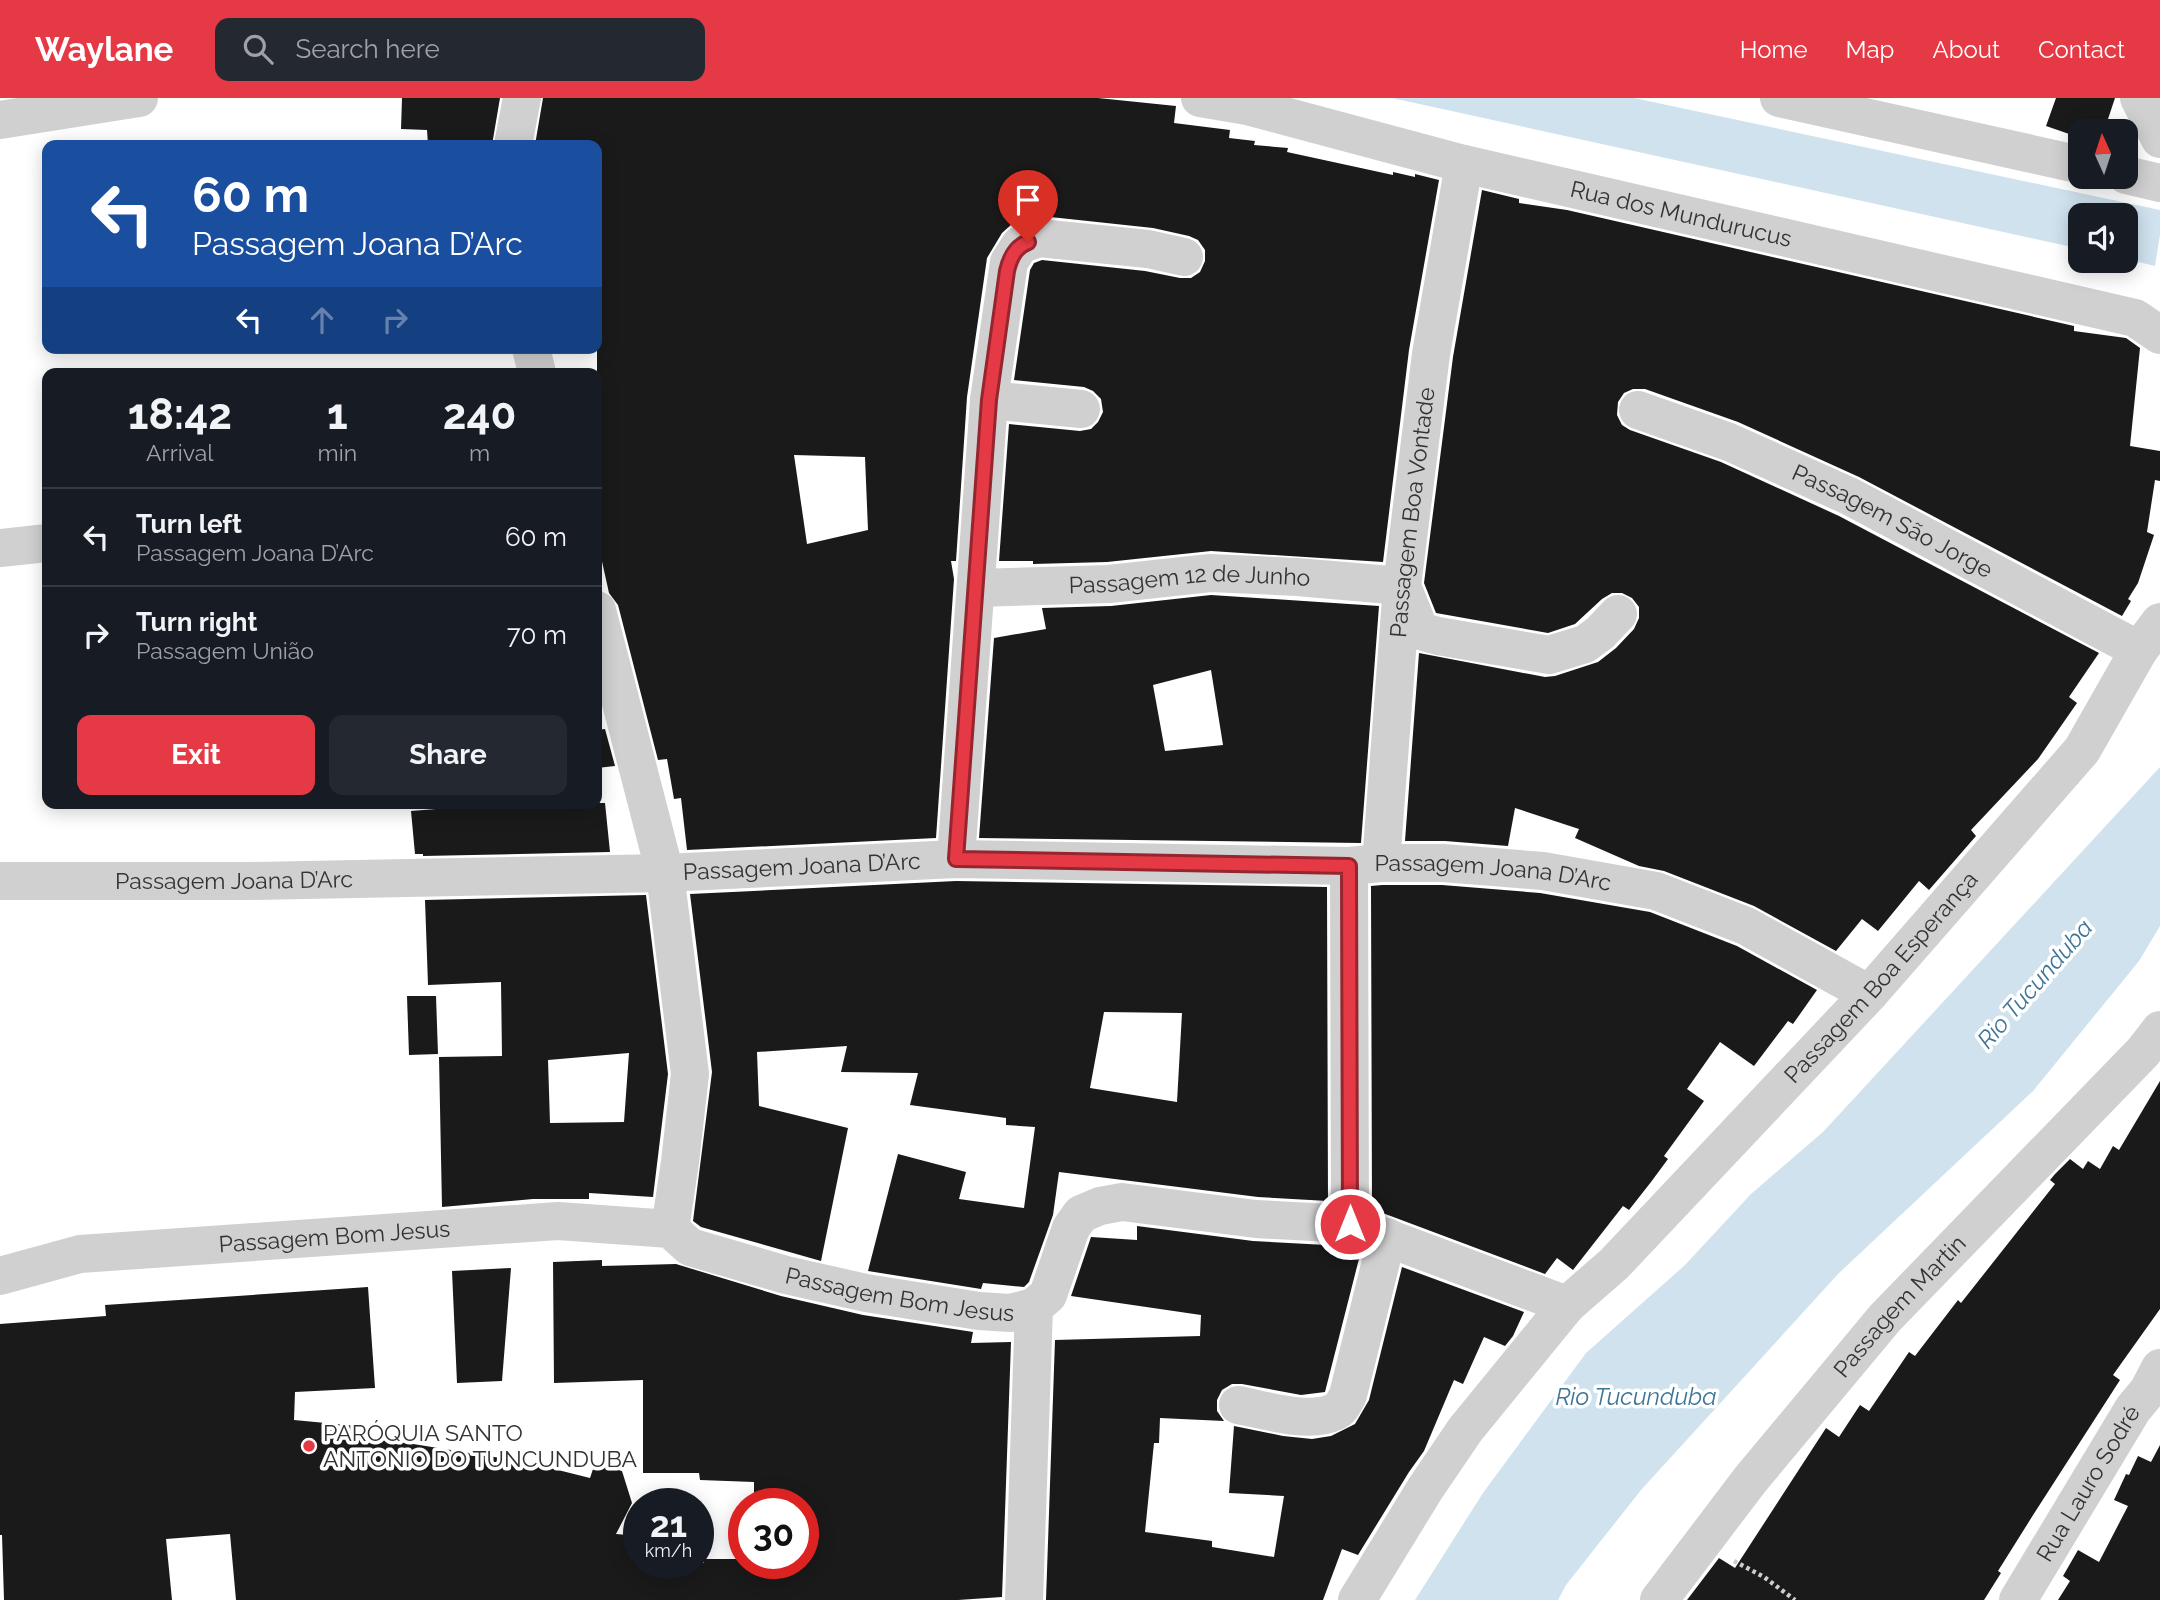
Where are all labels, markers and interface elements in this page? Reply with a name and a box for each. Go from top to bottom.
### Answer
search box [215,18,705,81]
text: Waylane [35,30,173,69]
icon: search [239,30,277,68]
text: Search here [295,34,440,64]
text: Home [1740,35,1808,64]
text: Map [1846,35,1894,64]
text: About [1932,35,2000,64]
text: Contact [2038,35,2125,64]
north arrow [2068,119,2138,189]
map controls [2068,119,2138,273]
text: 60 m [192,166,309,223]
icon: left [77,168,168,259]
pin [998,170,1058,242]
street label: Rua dos Mundurucus [1568,175,1794,252]
icon: arrive [1009,181,1047,219]
button: sound [2068,203,2138,273]
text: Passagem Joana D’Arc [192,225,523,262]
icon: left [230,301,268,339]
icon: ahead [303,301,341,339]
icon: right [376,301,414,339]
street label: Passagem Boa Vontade [1384,386,1440,639]
text: 18:42 [128,390,232,439]
text: 1 [327,390,348,439]
text: 240 [443,390,516,439]
text: Arrival [146,439,214,466]
text: min [318,439,357,466]
text: m [469,439,490,466]
street label: Passagem São Jorge [1788,458,1998,583]
text: Turn left [136,509,242,539]
icon: left [77,518,115,556]
text: 60 m [505,522,567,552]
text: Passagem Joana D’Arc [136,539,374,566]
street label: Passagem 12 de Junho [1068,559,1311,598]
text: Turn right [136,607,257,637]
icon: right [77,616,115,654]
text: 70 m [507,620,567,650]
text: Passagem União [136,637,314,664]
button: Exit [77,715,315,795]
button: Share [329,715,567,795]
street label: Passagem Joana D’Arc [682,847,921,885]
street label: Passagem Joana D’Arc [1374,848,1613,896]
street label: Passagem Joana D’Arc [115,865,353,894]
street label: Passagem Boa Esperança [1778,866,1983,1088]
water label: Rio Tucunduba [1971,913,2098,1054]
position arrow [1313,1187,1387,1261]
street label: Passagem Bom Jesus [218,1214,451,1257]
street label: Passagem Martin [1827,1229,1971,1382]
street label: Passagem Bom Jesus [783,1261,1015,1326]
water label: Rio Tucunduba [1555,1382,1717,1411]
street label: Rua Lauro Sodré [2030,1400,2145,1566]
place label: PARÓQUIA SANTO ANTONIO DO TUNCUNDUBA [323,1419,637,1472]
marker: PARÓQUIA SANTO ANTONIO DO TUNCUNDUBA [301,1438,317,1454]
speed limit sign: 30 [728,1488,819,1579]
text: 21 [650,1504,687,1545]
text: km/h [645,1540,692,1561]

